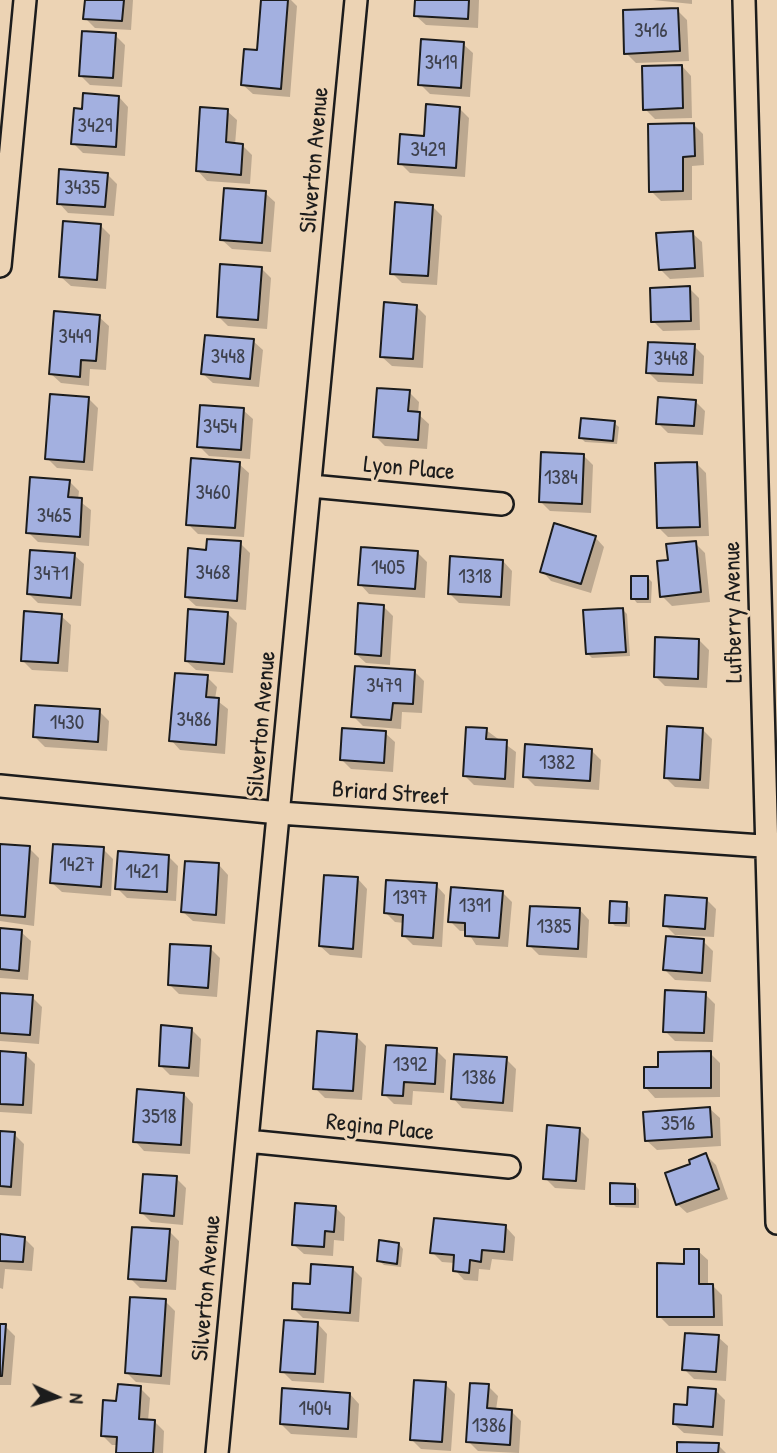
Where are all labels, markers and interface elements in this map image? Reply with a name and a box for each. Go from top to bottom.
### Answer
house number: 3416 [634,18,668,44]
house number: 3419 [425,50,457,76]
street label: Silverton Avenue [294,86,336,234]
house number: 3429 [78,113,112,139]
house number: 3429 [411,137,445,163]
house number: 3435 [64,175,100,201]
house number: 3449 [59,324,91,350]
house number: 3448 [211,344,245,370]
house number: 3448 [654,346,688,372]
house number: 3454 [203,414,237,440]
street label: Lyon Place [362,451,456,487]
house number: 1384 [544,465,578,491]
house number: 3460 [195,480,231,506]
house number: 3465 [37,503,71,529]
street label: Lufberry Avenue [718,541,750,683]
house number: 1405 [371,555,405,581]
house number: 3468 [196,560,230,586]
house number: 3471 [33,561,69,587]
house number: 1318 [458,564,492,590]
street label: Silverton Avenue [241,650,283,798]
house number: 3479 [366,673,402,699]
house number: 3486 [177,707,211,733]
house number: 1430 [50,710,84,736]
house number: 1382 [539,750,575,776]
street label: Briard Street [331,776,449,812]
house number: 1427 [59,852,95,878]
house number: 1421 [126,859,158,885]
house number: 1397 [392,885,428,911]
house number: 1391 [459,893,491,919]
house number: 1385 [536,914,572,940]
house number: 1392 [393,1052,427,1078]
house number: 1386 [462,1065,496,1091]
house number: 3518 [141,1104,177,1130]
street label: Regina Place [325,1108,435,1148]
house number: 3516 [661,1111,695,1137]
street label: Silverton Avenue [186,1214,228,1362]
north arrow [21,1362,91,1432]
text: N [64,1393,90,1404]
house number: 1404 [299,1396,331,1422]
house number: 1386 [472,1413,506,1439]

